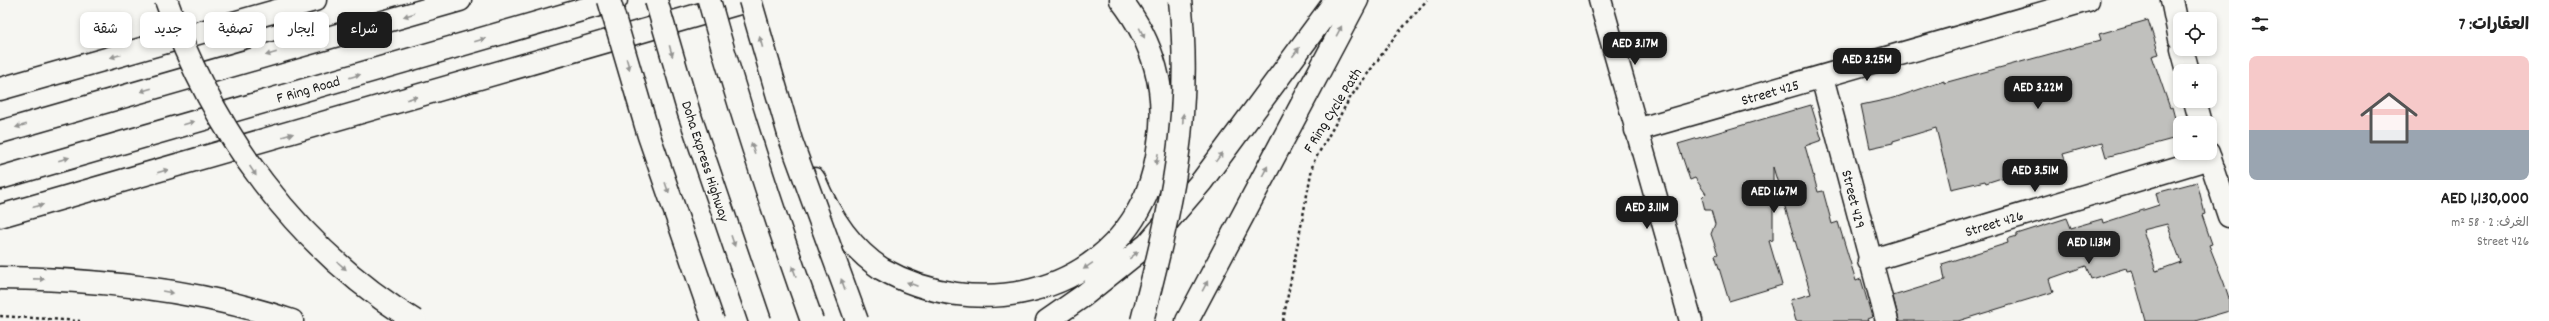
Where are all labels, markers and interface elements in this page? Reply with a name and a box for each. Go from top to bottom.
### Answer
chip: شقة [80,12,132,48]
chip: جديد [140,12,196,48]
chip: تصفية [204,12,266,48]
chip: إيجار [274,12,329,48]
chip: شراء [337,12,392,48]
one-way arrow [403,12,415,18]
map controls [2173,12,2217,160]
button: locate [2173,12,2217,56]
icon: filters [2249,13,2271,35]
text: العقارات: 7 [2459,14,2529,38]
one-way arrow [1336,26,1342,37]
one-way arrow [1139,27,1145,38]
pin: AED 3.17M [1589,32,1681,66]
text: AED 3.17M [1612,35,1658,54]
one-way arrow [758,36,764,48]
one-way arrow [474,37,486,43]
one-way arrow [668,45,674,57]
one-way arrow [1291,47,1300,58]
pin: AED 3.25M [1821,48,1913,82]
text: AED 3.25M [1842,51,1892,70]
one-way arrow [265,52,277,58]
one-way arrow [109,54,122,60]
one-way arrow [625,59,631,71]
street label: F Ring Cycle Path [1299,64,1369,158]
button: + [2173,64,2217,108]
street label: F Ring Road [274,71,343,110]
one-way arrow [349,73,361,79]
street label: Street 425 [1739,75,1802,113]
pin: AED 3.22M [1992,76,2084,110]
text: AED 3.22M [2013,79,2063,98]
icon: home [2353,82,2425,154]
one-way arrow [140,87,152,93]
one-way arrow [407,95,419,101]
street label: Doha Express Highway [674,98,734,226]
one-way arrow [1180,112,1186,125]
button: − [2173,116,2217,160]
one-way arrow [184,120,196,126]
one-way arrow [15,123,27,129]
one-way arrow [281,131,294,137]
one-way arrow [750,142,756,154]
one-way arrow [1215,152,1223,163]
one-way arrow [1153,153,1159,165]
one-way arrow [59,156,71,162]
pin: AED 3.51M [1989,159,2081,193]
text: AED 3.51M [2011,162,2059,181]
one-way arrow [1262,165,1268,177]
one-way arrow [249,166,257,176]
one-way arrow [157,168,169,174]
street label: Street 429 [1834,168,1870,231]
pin: AED 1.67M [1728,180,1820,214]
one-way arrow [664,183,670,195]
text: AED 1.67M [1751,183,1797,202]
text: AED 1,130,000 [2441,188,2529,212]
pin: AED 3.11M [1601,196,1693,230]
text: AED 3.11M [1625,199,1669,218]
one-way arrow [32,203,44,209]
street label: Street 426 [1963,206,2026,244]
text: الغرف: 2 · 58 m² [2451,214,2529,233]
pin: AED 1.13M [2043,231,2135,265]
text: Street 426 [2477,233,2529,252]
text: AED 1.13M [2067,234,2111,253]
one-way arrow [730,236,736,248]
one-way arrow [1128,250,1139,259]
one-way arrow [337,261,347,270]
one-way arrow [1083,262,1094,270]
one-way arrow [791,265,797,277]
one-way arrow [33,276,46,282]
one-way arrow [840,278,846,290]
one-way arrow [905,280,917,286]
one-way arrow [1202,281,1208,292]
one-way arrow [162,289,174,295]

